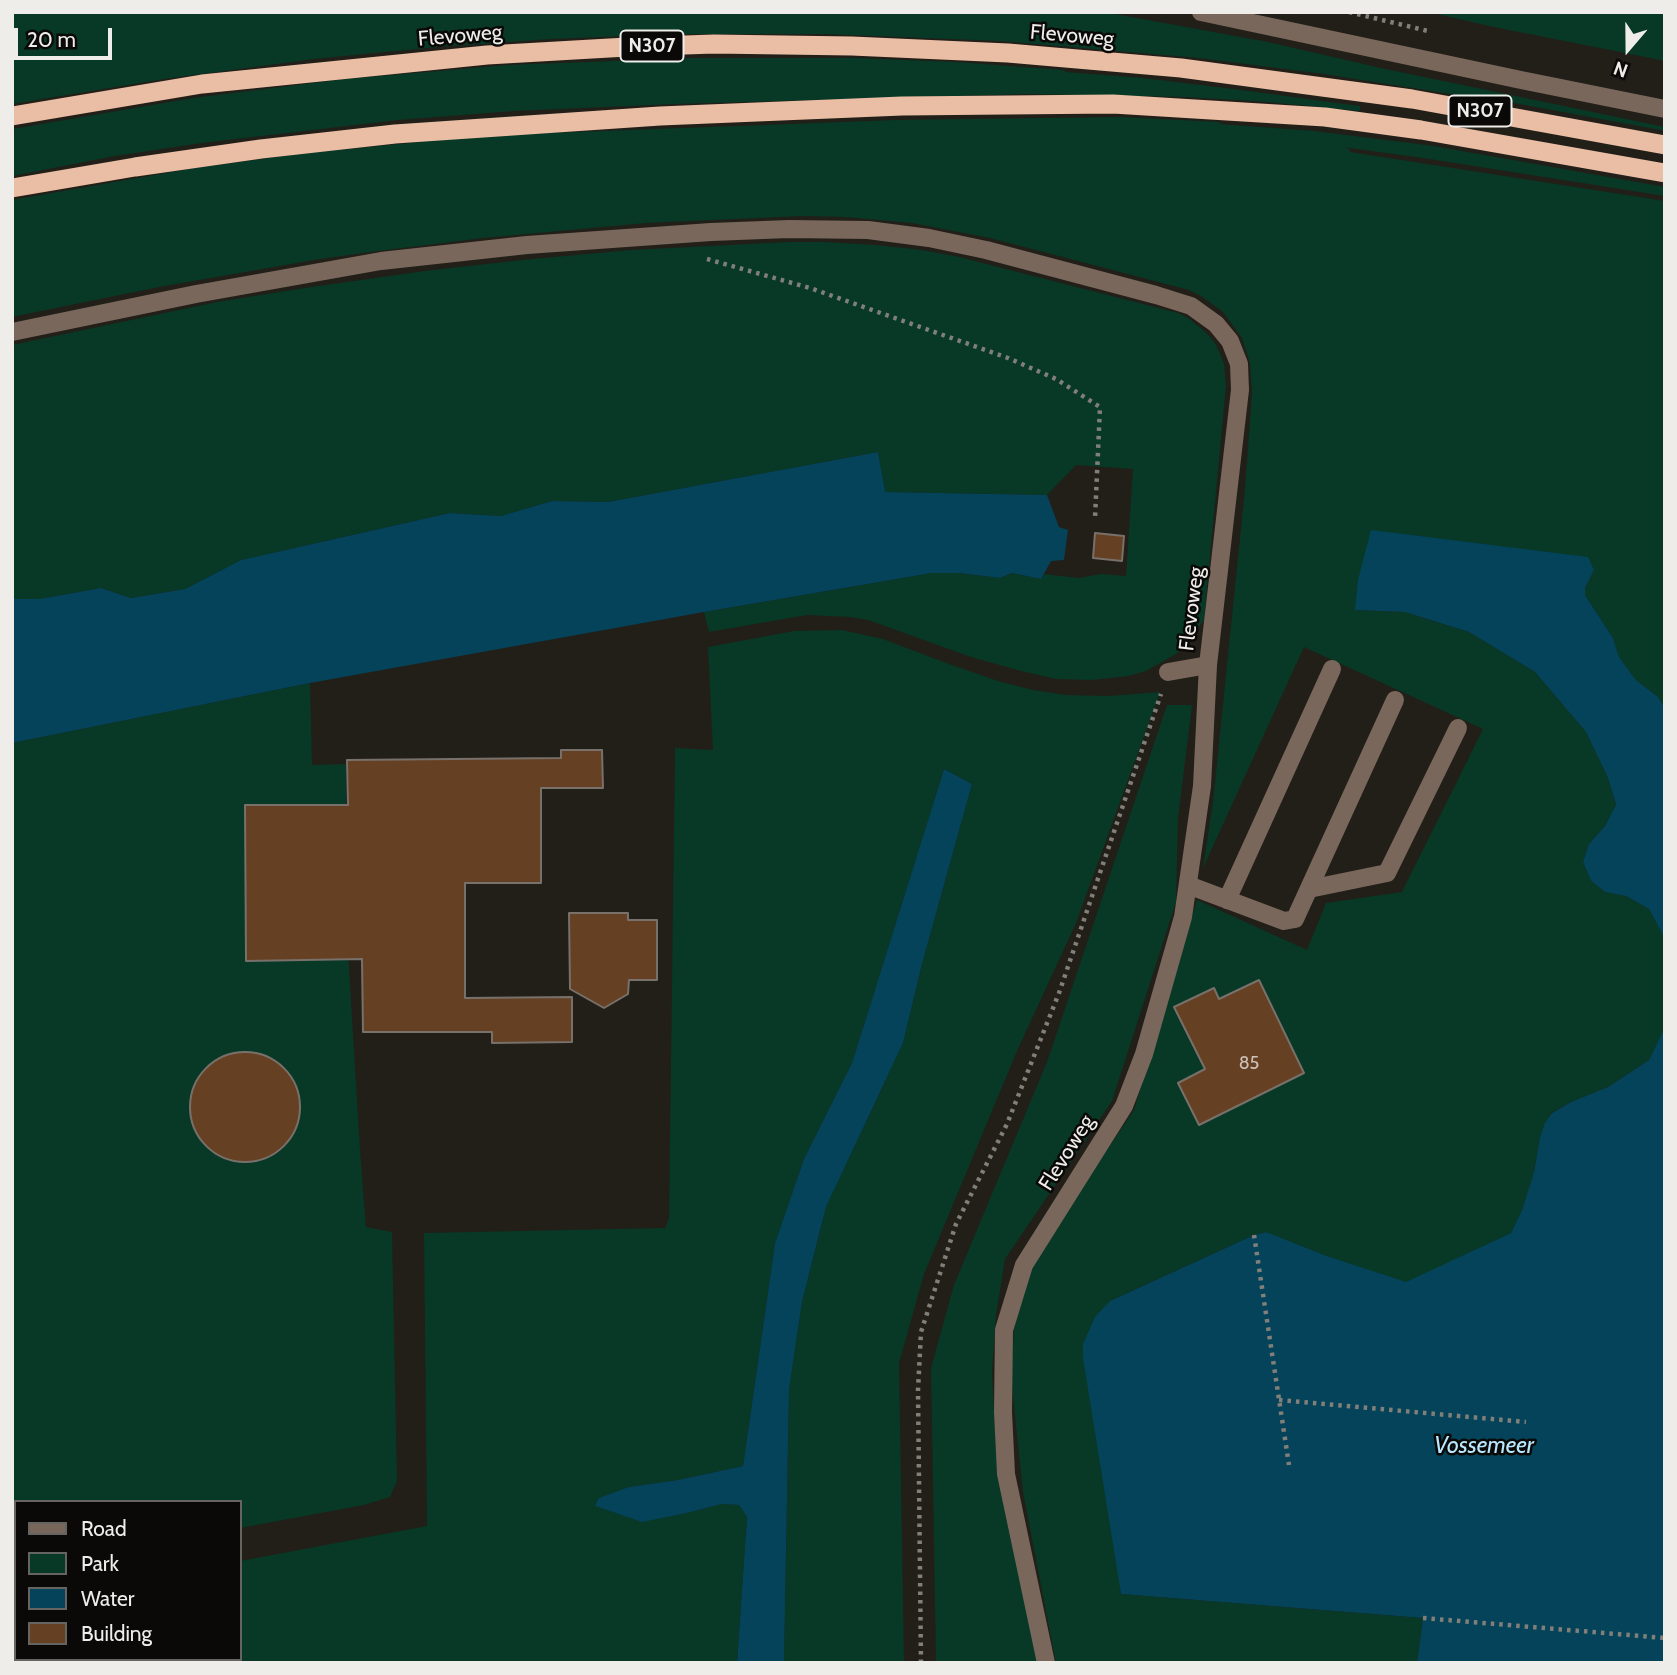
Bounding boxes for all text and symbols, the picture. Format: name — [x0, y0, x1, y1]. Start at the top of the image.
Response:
scale bar — [18, 14, 116, 58]
north arrow — [1593, 14, 1663, 84]
street label: Flevoweg — [417, 20, 503, 52]
street label: Flevoweg — [1029, 20, 1115, 52]
text: 20 m — [27, 27, 76, 52]
road number: N307 — [620, 30, 684, 61]
text: N — [1610, 56, 1631, 82]
road number: N307 — [1448, 96, 1512, 127]
street label: Flevoweg — [1174, 566, 1210, 652]
house number: 85 — [1239, 1053, 1259, 1075]
street label: Flevoweg — [1034, 1111, 1100, 1195]
water label: Vossemeer — [1434, 1432, 1534, 1460]
legend — [14, 1500, 242, 1661]
text: Road — [81, 1516, 127, 1541]
text: Park — [81, 1551, 119, 1576]
text: Water — [81, 1586, 134, 1611]
text: Building — [81, 1621, 152, 1646]

